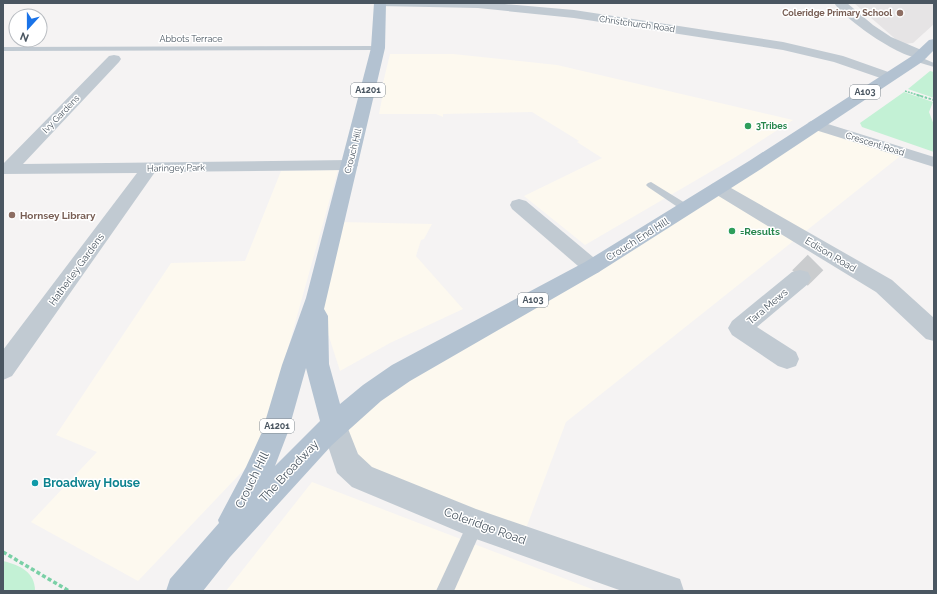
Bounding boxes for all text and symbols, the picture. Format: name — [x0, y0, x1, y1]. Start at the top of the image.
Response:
north arrow — [8, 8, 48, 48]
place label: Coleridge Primary School — [782, 8, 892, 18]
marker: Coleridge Primary School — [895, 8, 905, 18]
street label: Christchurch Road — [598, 14, 676, 34]
text: N — [18, 29, 31, 44]
street label: Abbots Terrace — [159, 34, 223, 44]
road number: A1201 — [351, 83, 385, 97]
road number: A103 — [850, 85, 880, 99]
street label: Ivy Gardens — [40, 93, 82, 135]
marker: 3Tribes — [743, 121, 753, 131]
place label: 3Tribes — [756, 121, 788, 131]
street label: Crouch Hill — [343, 127, 364, 174]
street label: Crescent Road — [844, 130, 906, 158]
street label: Haringey Park — [147, 162, 205, 174]
marker: Hornsey Library — [7, 210, 17, 220]
place label: Hornsey Library — [20, 210, 96, 221]
street label: Crouch End Hill — [604, 216, 671, 263]
marker: =Results — [727, 226, 737, 236]
place label: =Results — [740, 226, 780, 237]
street label: Hatherley Gardens — [47, 231, 106, 307]
street label: Edison Road — [803, 235, 858, 274]
street label: Tara Mews — [745, 286, 790, 326]
road number: A103 — [518, 293, 548, 307]
road number: A1201 — [260, 419, 294, 433]
street label: The Broadway — [257, 437, 322, 505]
street label: Crouch Hill — [232, 449, 272, 511]
place label: Broadway House — [43, 476, 140, 490]
marker: Broadway House — [30, 478, 40, 488]
street label: Coleridge Road — [442, 505, 528, 547]

